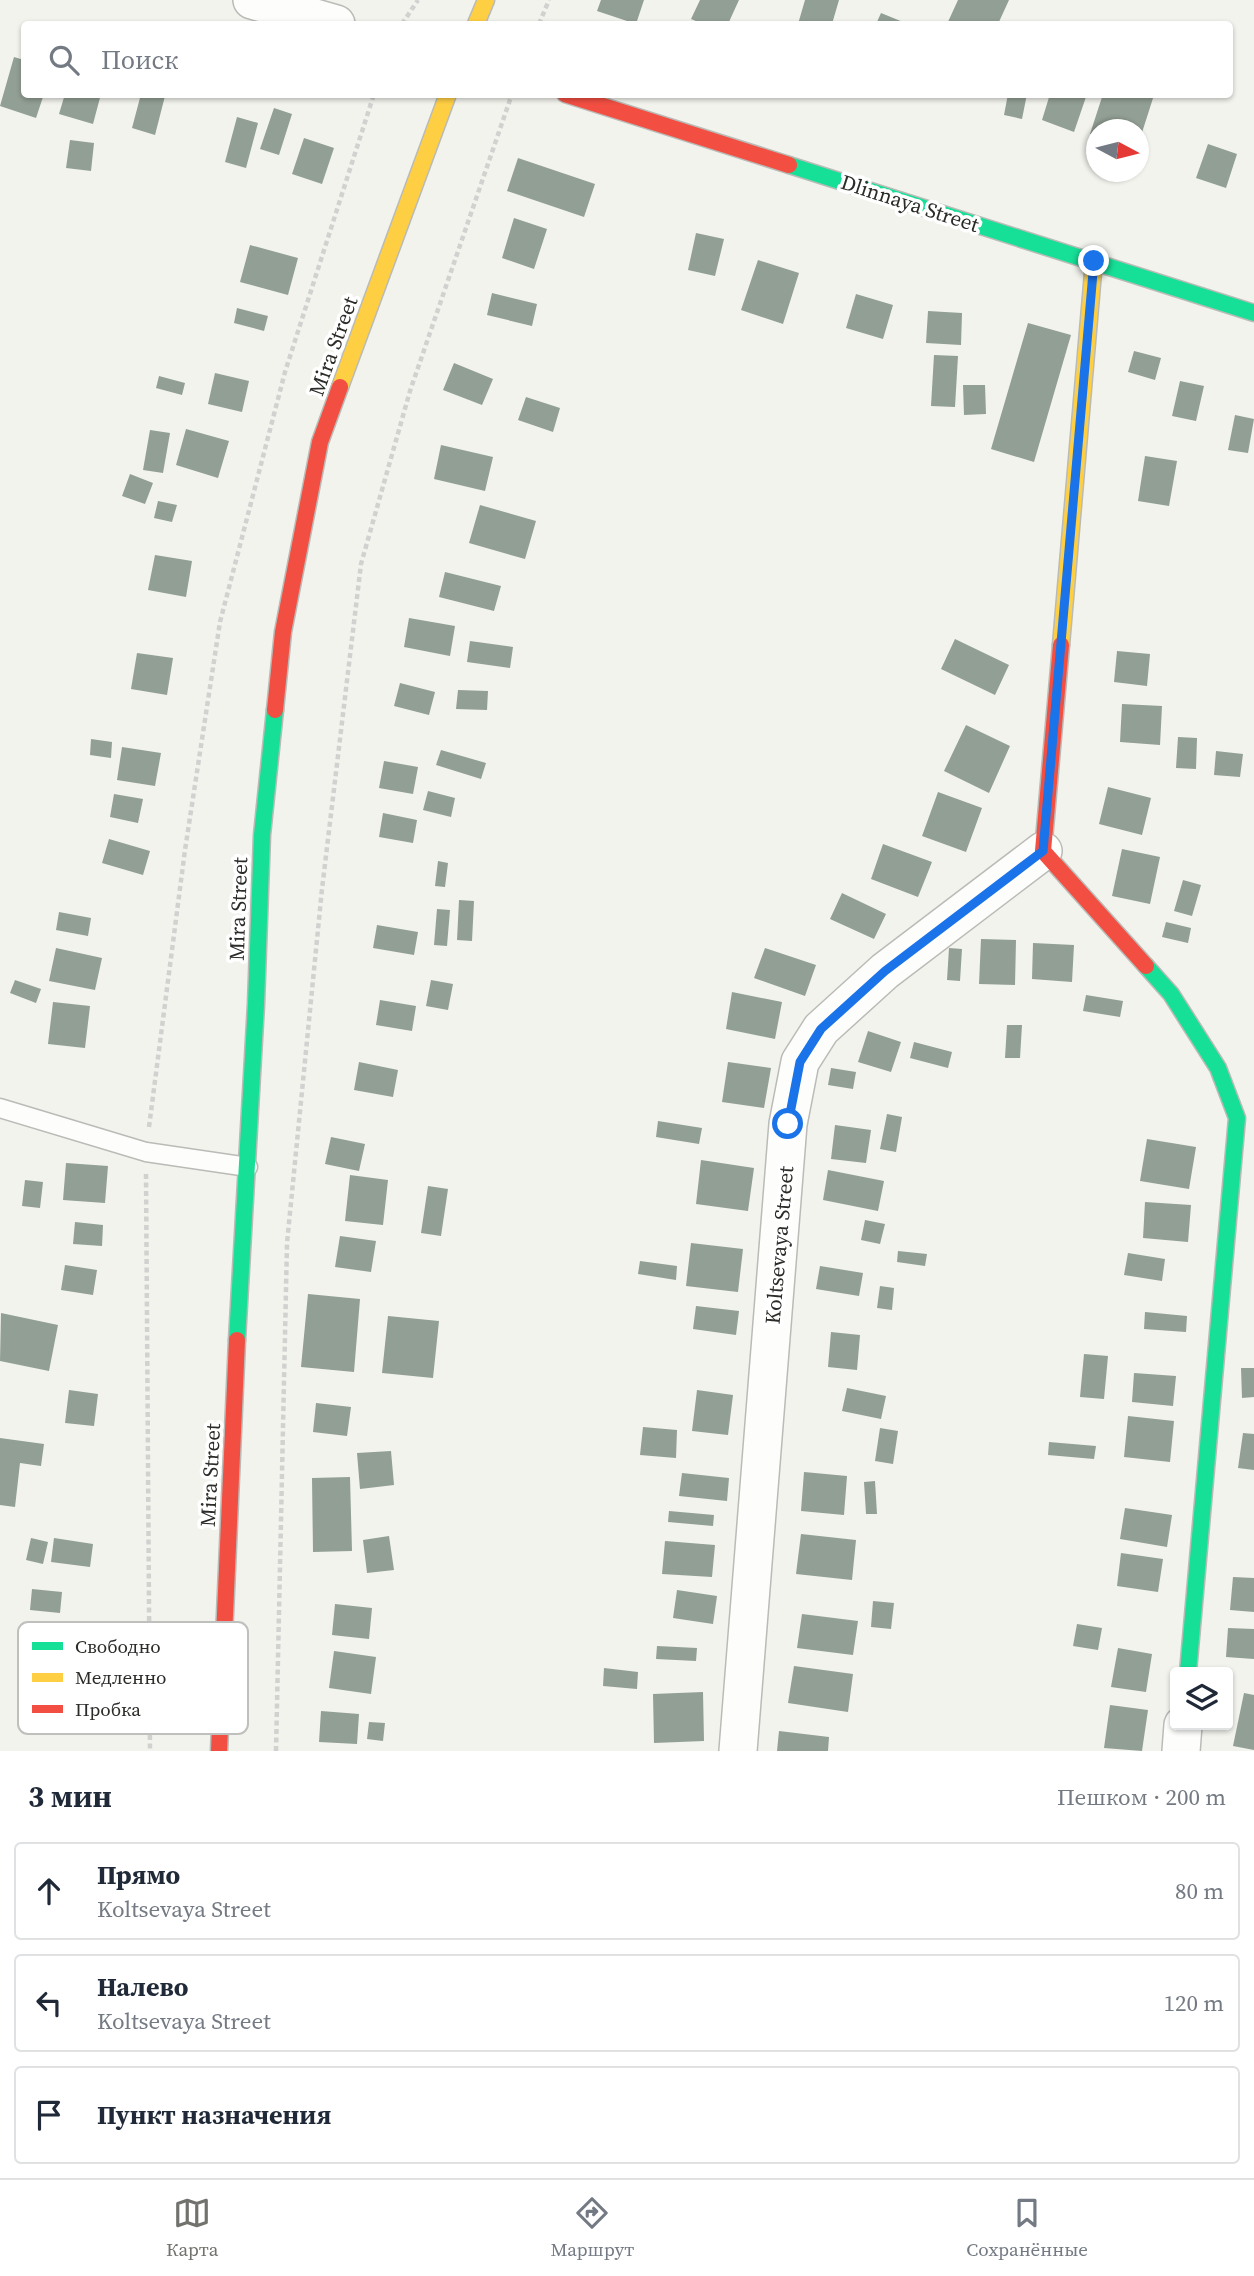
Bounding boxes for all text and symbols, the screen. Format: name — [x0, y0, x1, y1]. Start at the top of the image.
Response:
search box — [21, 21, 1233, 98]
icon: search — [45, 41, 83, 79]
text: Поиск — [101, 42, 178, 78]
north arrow — [1086, 119, 1149, 182]
street label: Dlinnaya Street — [837, 167, 983, 239]
route end — [1078, 245, 1109, 276]
street label: Mira Street — [302, 292, 364, 400]
street label: Mira Street — [222, 856, 254, 961]
route start — [772, 1108, 803, 1139]
street label: Koltsevaya Street — [758, 1165, 800, 1325]
street label: Mira Street — [193, 1422, 227, 1528]
legend — [18, 1622, 248, 1734]
text: Свободно — [75, 1633, 161, 1659]
text: Медленно — [75, 1664, 166, 1690]
map controls — [1170, 1667, 1233, 1730]
button: layers — [1170, 1667, 1233, 1730]
text: Пробка — [75, 1696, 141, 1722]
text: 3 мин — [28, 1776, 112, 1817]
text: Пешком · 200 m — [1057, 1781, 1226, 1813]
text: Прямо — [97, 1857, 180, 1893]
icon: ahead — [30, 1872, 68, 1910]
text: 80 m — [1175, 1875, 1224, 1907]
text: Koltsevaya Street — [97, 1893, 271, 1925]
text: Налево — [97, 1969, 188, 2005]
icon: left — [30, 1984, 68, 2022]
text: 120 m — [1163, 1987, 1224, 2019]
text: Koltsevaya Street — [97, 2005, 271, 2037]
icon: arrive — [30, 2096, 68, 2134]
text: Пункт назначения — [97, 2097, 331, 2133]
tab: Карта — [166, 2194, 218, 2262]
tab: Маршрут — [550, 2194, 634, 2262]
tab: Сохранённые — [966, 2194, 1088, 2262]

